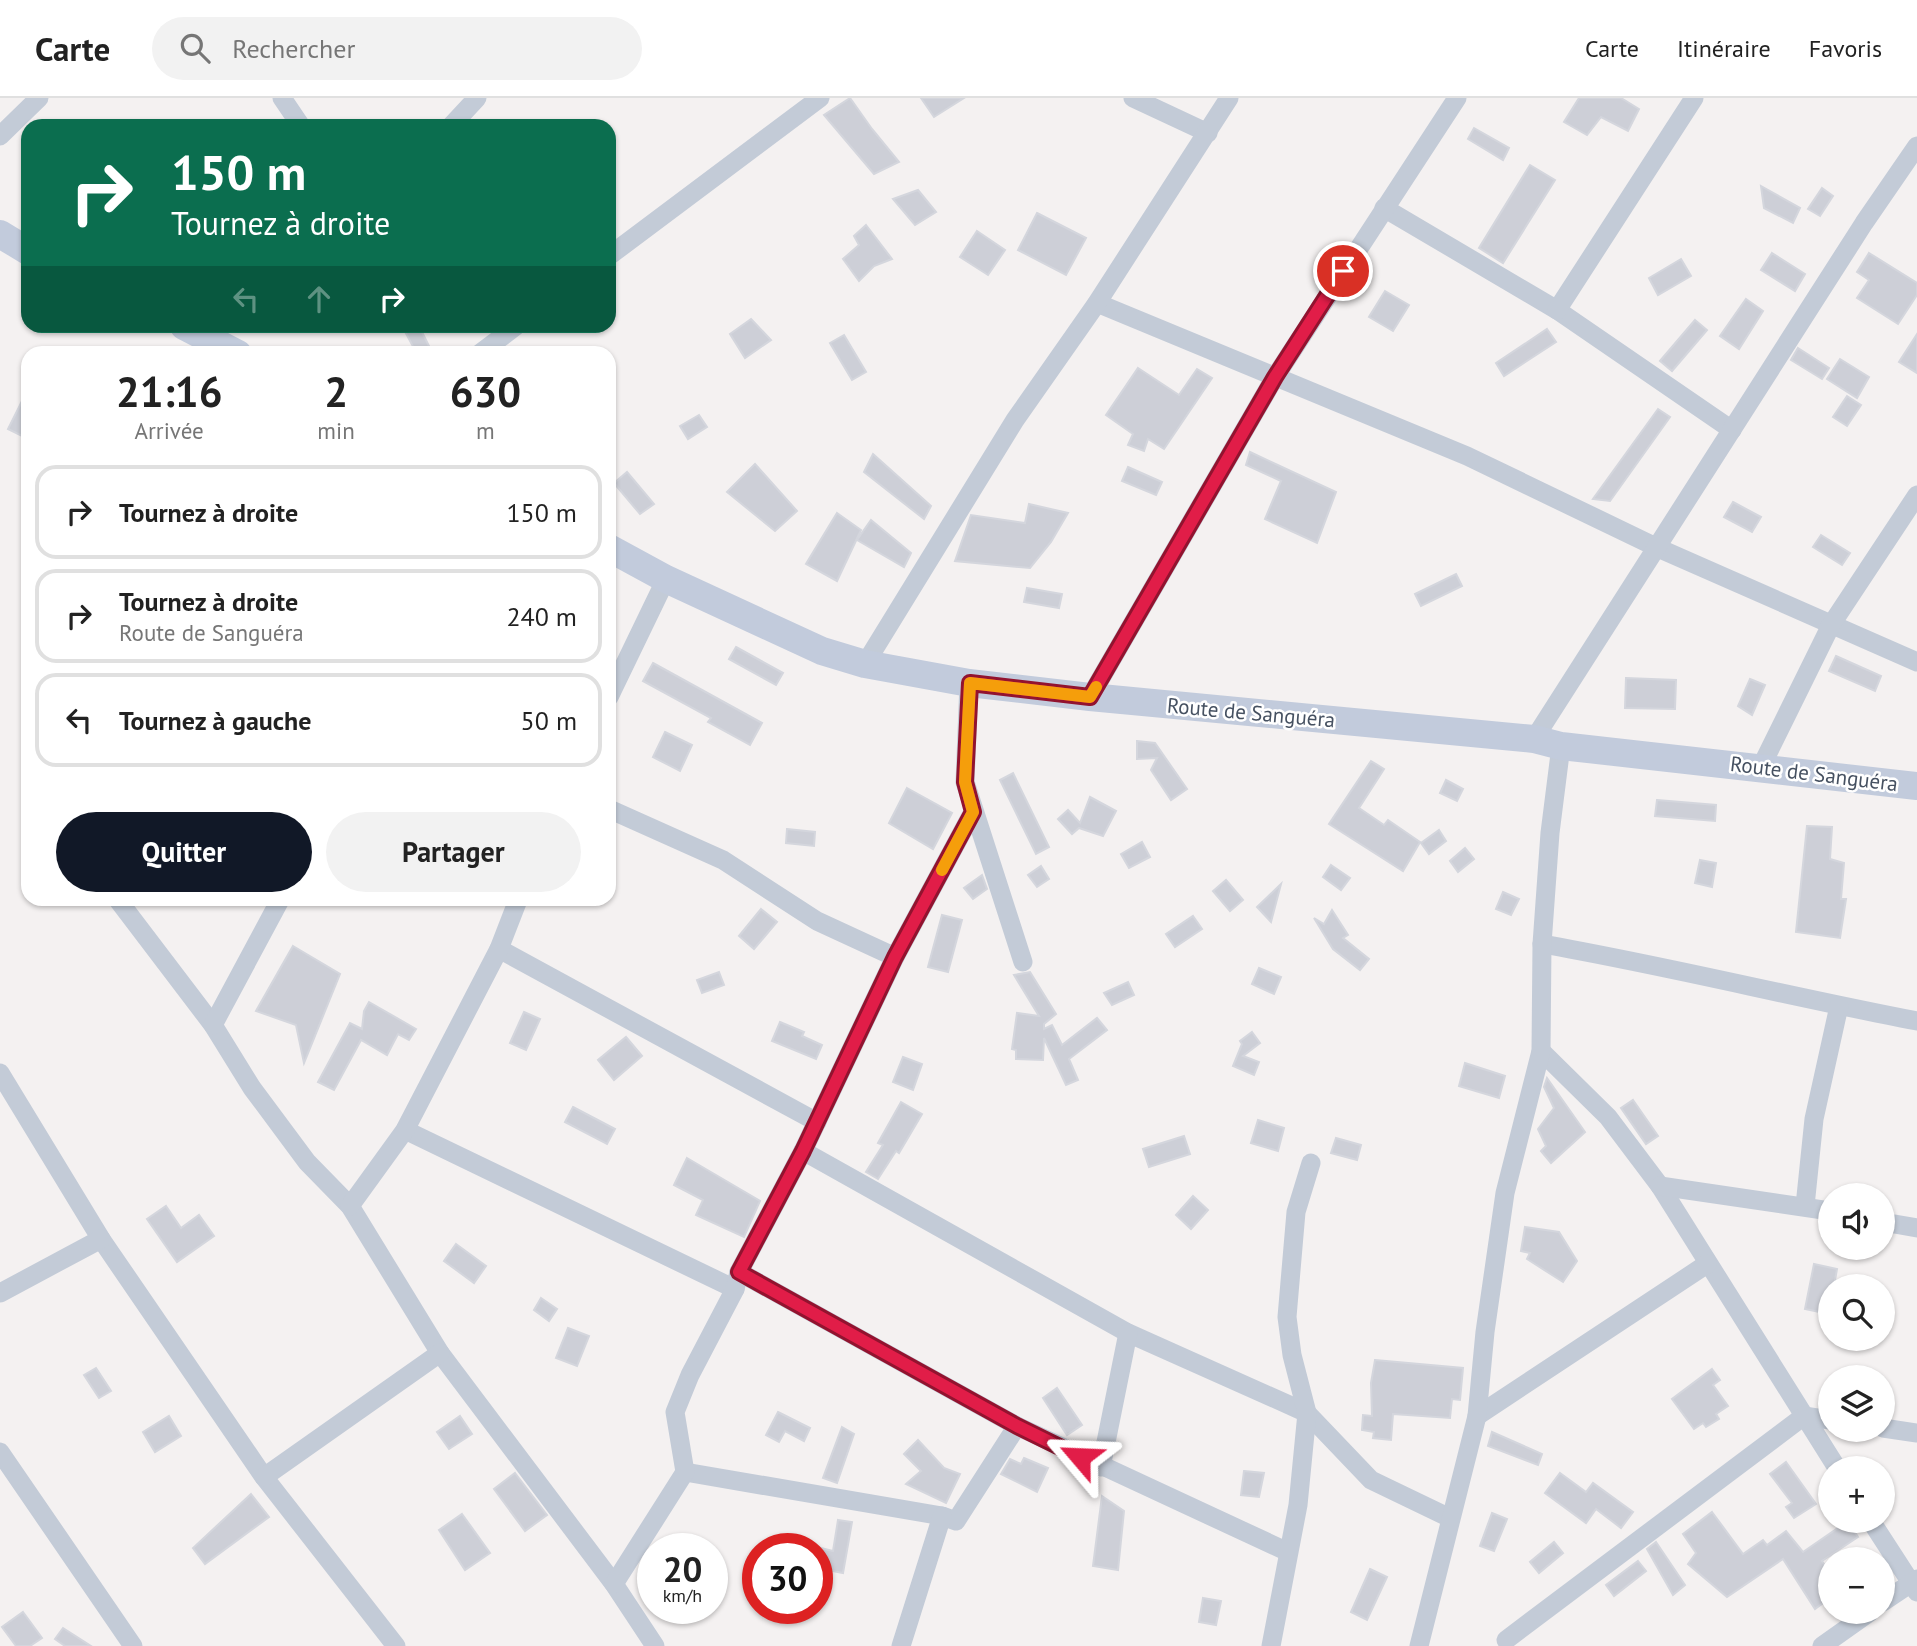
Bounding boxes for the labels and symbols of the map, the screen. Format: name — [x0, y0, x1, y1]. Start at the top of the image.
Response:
pin — [1313, 241, 1373, 301]
street label: Route de Sanguéra — [1166, 692, 1336, 733]
street label: Route de Sanguéra — [1729, 750, 1899, 797]
position arrow — [1043, 1420, 1117, 1494]
speed limit sign: 30 — [742, 1533, 833, 1624]

